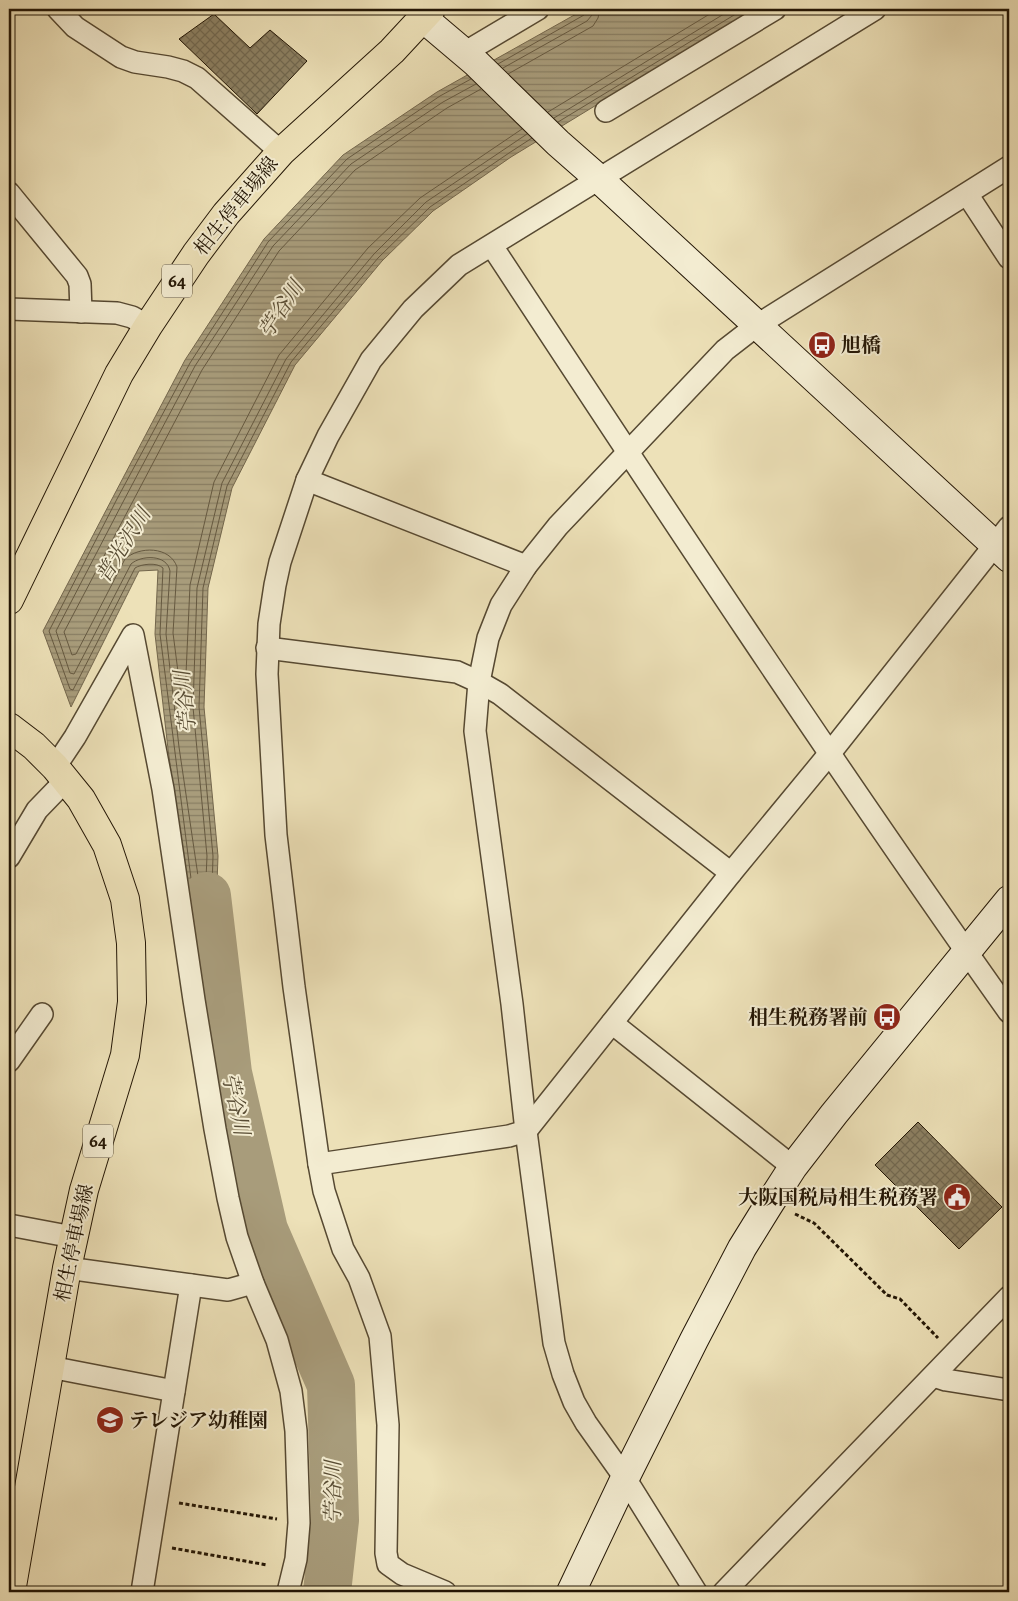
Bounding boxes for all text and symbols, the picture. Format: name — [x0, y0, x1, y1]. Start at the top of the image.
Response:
street label: 相生停車場線 — [188, 151, 284, 261]
road number: 64 — [162, 264, 192, 298]
water label: 苧谷川 — [252, 273, 311, 343]
bus stop icon: 旭橋 — [807, 330, 837, 360]
place label: 旭橋 — [841, 332, 881, 359]
water label: 普光沢川 — [89, 500, 158, 588]
water label: 苧谷川 — [168, 667, 202, 735]
bus stop icon: 相生税務署前 — [872, 1002, 902, 1032]
place label: 相生税務署前 — [748, 1004, 868, 1031]
water label: 苧谷川 — [216, 1070, 257, 1140]
road number: 64 — [83, 1124, 113, 1158]
street label: 相生停車場線 — [48, 1182, 100, 1304]
public building icon: 大阪国税局相生税務署 — [942, 1182, 972, 1212]
place label: 大阪国税局相生税務署 — [738, 1184, 938, 1211]
school or university icon: テレジア幼稚園 — [95, 1405, 125, 1435]
place label: テレジア幼稚園 — [129, 1407, 268, 1434]
water label: 苧谷川 — [319, 1459, 347, 1524]

